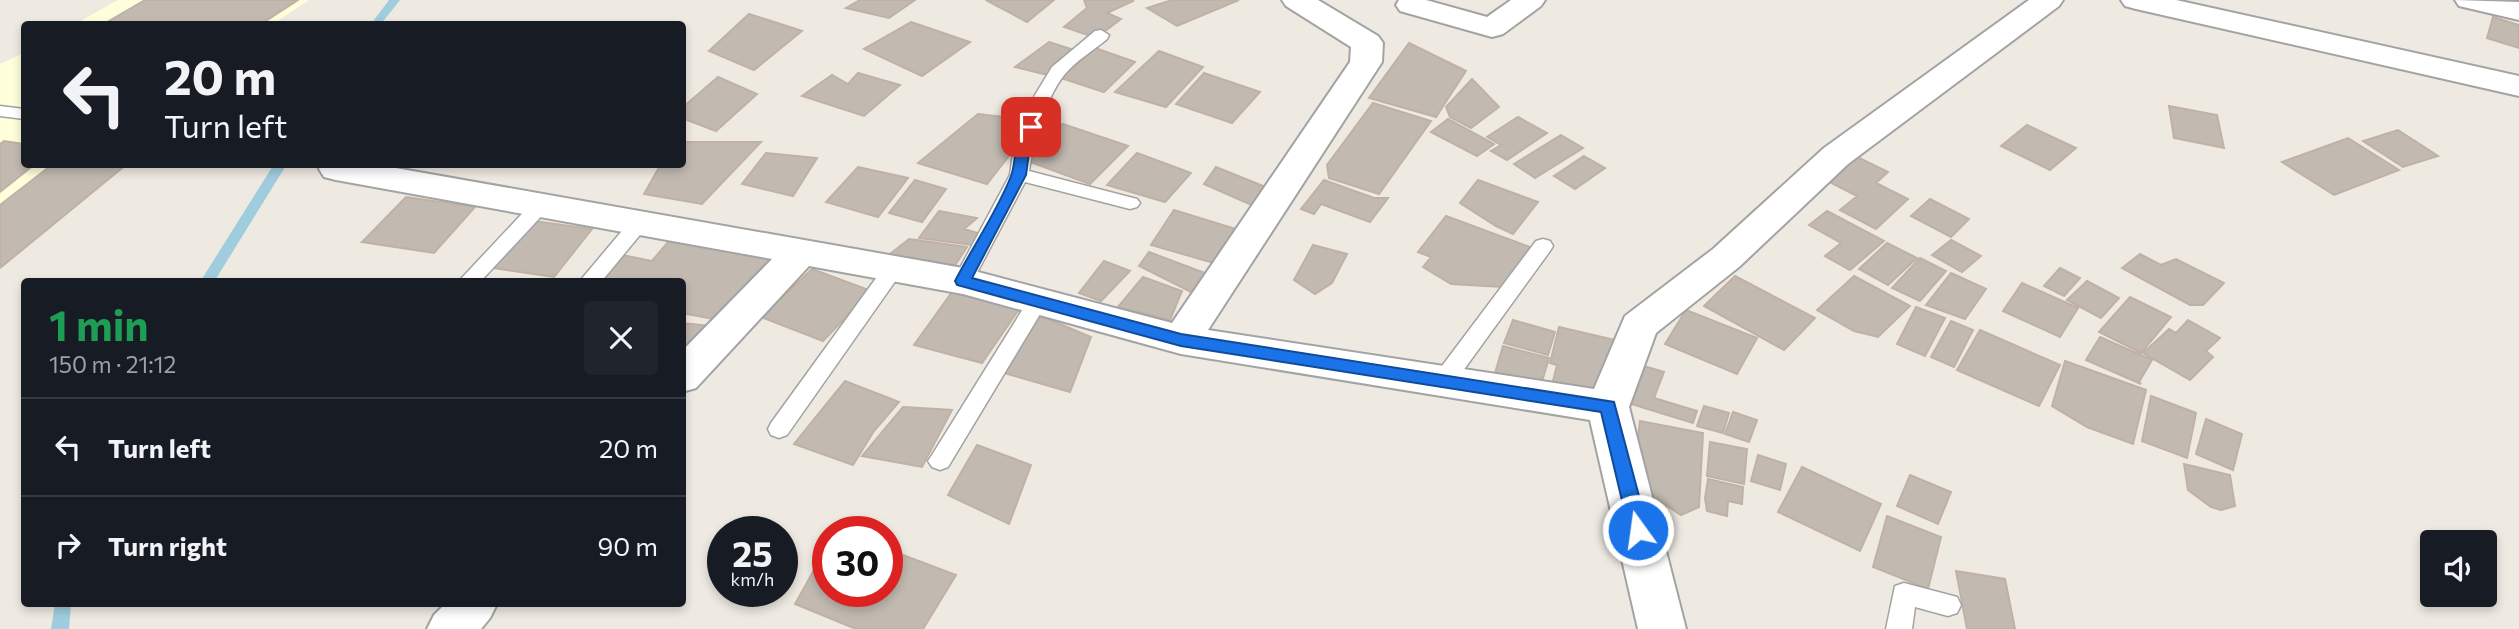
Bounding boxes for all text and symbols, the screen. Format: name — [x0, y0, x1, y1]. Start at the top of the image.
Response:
text: 20 m — [164, 45, 276, 105]
icon: left — [49, 49, 140, 140]
pin — [1001, 97, 1061, 157]
text: Turn left — [164, 105, 288, 145]
icon: arrive — [1012, 108, 1050, 146]
text: 1 min — [49, 298, 149, 350]
button: close — [584, 301, 658, 375]
text: 150 m · 21:12 — [49, 350, 176, 378]
icon: left — [49, 428, 87, 466]
text: Turn left — [108, 432, 211, 463]
text: 20 m — [599, 432, 658, 463]
position arrow — [1601, 493, 1675, 567]
speed limit sign: 30 — [812, 516, 903, 607]
icon: right — [49, 526, 87, 564]
text: Turn right — [108, 530, 227, 561]
text: 90 m — [598, 530, 658, 561]
map controls — [2420, 530, 2497, 607]
button: sound — [2420, 530, 2497, 607]
text: 25 — [732, 531, 773, 574]
text: km/h — [731, 568, 774, 590]

